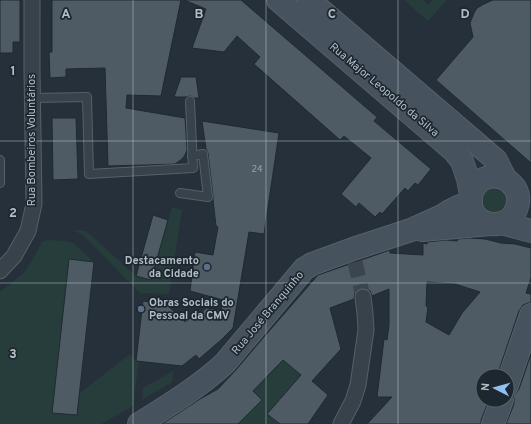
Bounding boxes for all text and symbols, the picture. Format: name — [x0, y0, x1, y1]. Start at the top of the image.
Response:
text: A — [61, 7, 71, 23]
text: B — [195, 7, 204, 23]
text: C — [328, 7, 336, 23]
text: D — [460, 7, 470, 23]
street label: Rua Major Leopoldo da Silva — [326, 40, 442, 140]
text: 1 — [10, 64, 16, 80]
street label: Rua Bombeiros Voluntários — [25, 74, 39, 206]
house number: 24 — [251, 164, 263, 175]
text: 2 — [9, 206, 17, 222]
place label: Destacamento da Cidade — [125, 254, 199, 281]
marker: Destacamento da Cidade — [202, 262, 212, 272]
street label: Rua José Branquinho — [229, 268, 307, 358]
place label: Obras Sociais do Pessoal da CMV — [149, 296, 234, 323]
marker: Obras Sociais do Pessoal da CMV — [136, 304, 146, 314]
text: 3 — [9, 347, 17, 363]
north arrow — [475, 368, 515, 408]
text: N — [479, 382, 493, 392]

